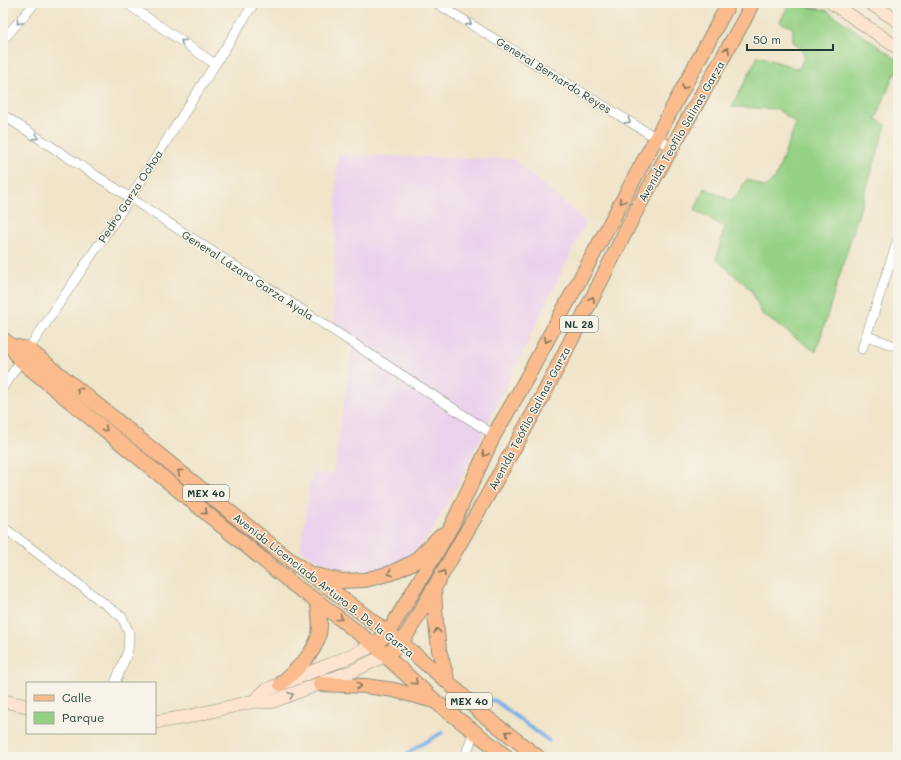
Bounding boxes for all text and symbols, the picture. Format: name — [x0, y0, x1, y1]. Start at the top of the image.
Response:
one-way arrow — [17, 17, 24, 24]
one-way arrow — [465, 19, 472, 26]
scale bar — [747, 26, 833, 52]
text: 50 m — [753, 31, 781, 47]
street label: General Bernardo Reyes — [494, 33, 614, 117]
one-way arrow — [180, 39, 187, 47]
one-way arrow — [723, 46, 730, 54]
street label: Avenida Teófilo Salinas Garza — [634, 58, 728, 204]
one-way arrow — [681, 83, 689, 90]
one-way arrow — [624, 116, 631, 124]
one-way arrow — [32, 132, 39, 139]
street label: Pedro Garza Ochoa — [94, 147, 166, 245]
one-way arrow — [619, 197, 627, 204]
street label: General Lázaro Garza Ayala — [179, 227, 317, 323]
one-way arrow — [587, 296, 595, 303]
road number: NL 28 — [560, 316, 598, 332]
one-way arrow — [544, 336, 552, 343]
street label: Avenida Teófilo Salinas Garza — [485, 344, 573, 492]
one-way arrow — [76, 388, 83, 395]
one-way arrow — [100, 425, 107, 432]
one-way arrow — [482, 450, 490, 458]
one-way arrow — [177, 469, 185, 476]
road number: MEX 40 — [183, 485, 229, 501]
one-way arrow — [200, 507, 208, 514]
street label: Avenida Licenciado Arturo B. De la Garza — [230, 510, 418, 661]
one-way arrow — [386, 568, 393, 576]
one-way arrow — [438, 570, 445, 577]
one-way arrow — [335, 614, 342, 621]
one-way arrow — [433, 627, 442, 634]
one-way arrow — [410, 677, 417, 684]
one-way arrow — [356, 681, 362, 690]
legend — [26, 682, 156, 734]
text: Calle — [62, 689, 92, 705]
one-way arrow — [288, 691, 295, 699]
road number: MEX 40 — [446, 693, 492, 709]
text: Parque — [62, 709, 105, 725]
one-way arrow — [505, 731, 512, 738]

